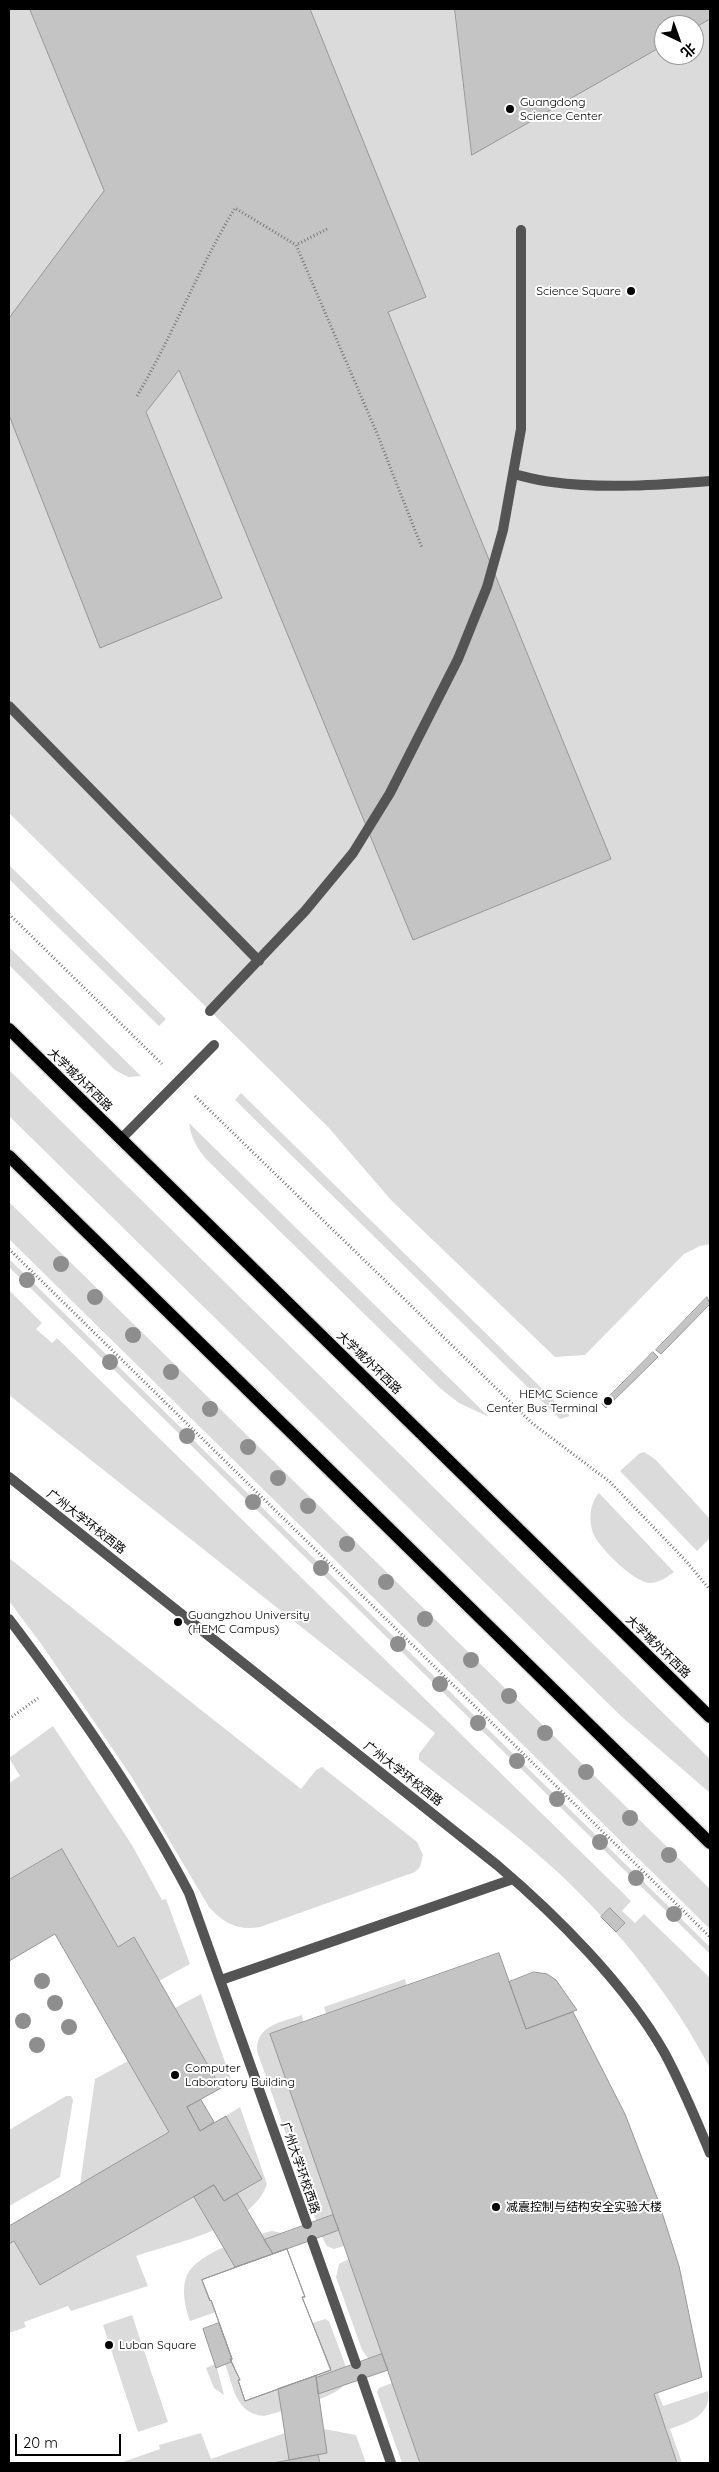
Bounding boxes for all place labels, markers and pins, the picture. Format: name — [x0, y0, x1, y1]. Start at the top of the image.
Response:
place label: Guangdong Science Center — [520, 95, 602, 123]
marker: Guangdong Science Center — [504, 103, 516, 115]
place label: Science Square — [536, 284, 621, 298]
marker: Science Square — [625, 285, 637, 297]
place label: HEMC Science Center Bus Terminal — [487, 1387, 598, 1415]
marker: HEMC Science Center Bus Terminal — [602, 1395, 614, 1407]
place label: Guangzhou University (HEMC Campus) — [188, 1608, 310, 1636]
marker: Guangzhou University (HEMC Campus) — [172, 1616, 184, 1628]
place label: Computer Laboratory Building — [185, 2061, 295, 2089]
marker: Computer Laboratory Building — [169, 2069, 181, 2081]
place label: 减震控制与结构安全实验大楼 — [506, 2200, 662, 2214]
marker: 减震控制与结构安全实验大楼 — [490, 2201, 502, 2213]
place label: Luban Square — [119, 2338, 196, 2352]
marker: Luban Square — [103, 2339, 115, 2351]

